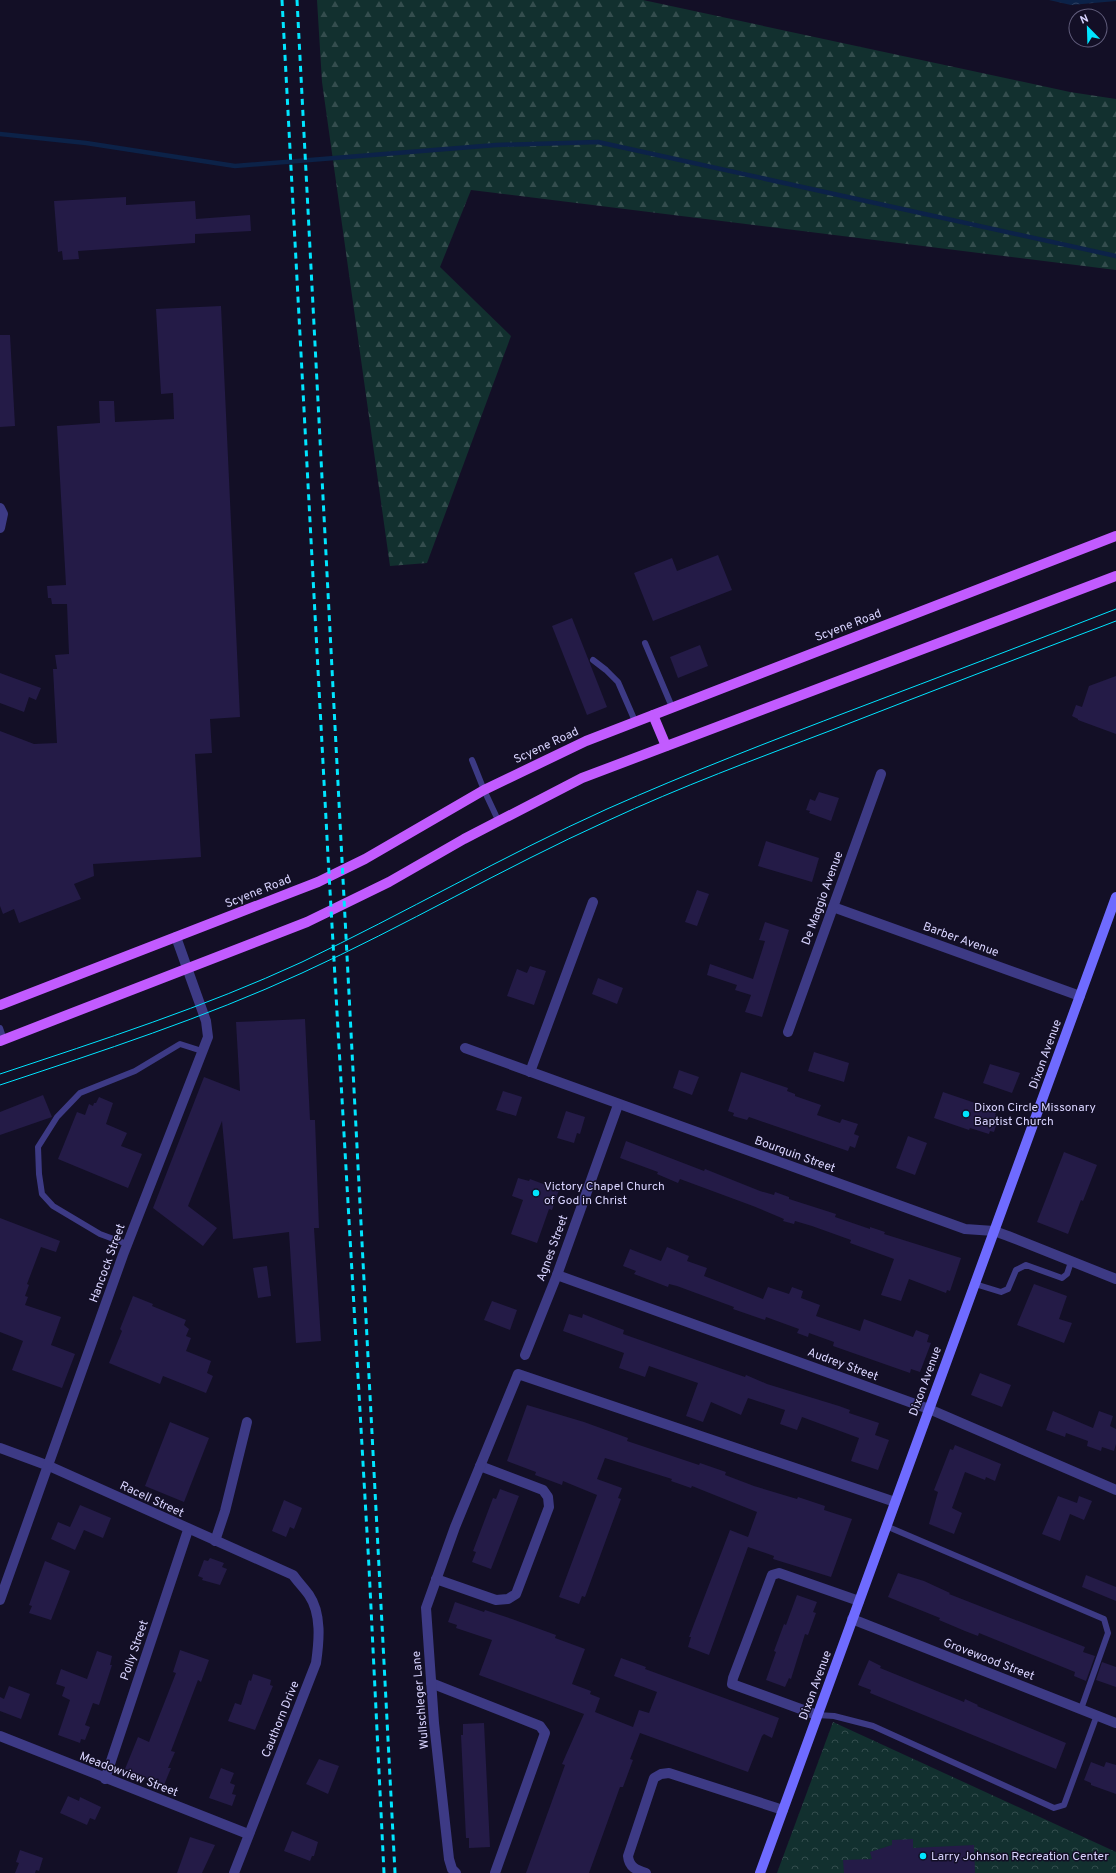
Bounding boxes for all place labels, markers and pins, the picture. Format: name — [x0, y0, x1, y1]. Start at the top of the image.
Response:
place label: Dixon Circle Missonary Baptist Church — [974, 1100, 1096, 1130]
marker: Dixon Circle Missonary Baptist Church — [961, 1109, 971, 1119]
place label: Victory Chapel Church of God in Christ — [544, 1179, 665, 1209]
marker: Victory Chapel Church of God in Christ — [531, 1188, 541, 1198]
place label: Larry Johnson Recreation Center — [931, 1849, 1109, 1865]
marker: Larry Johnson Recreation Center — [918, 1851, 928, 1861]

